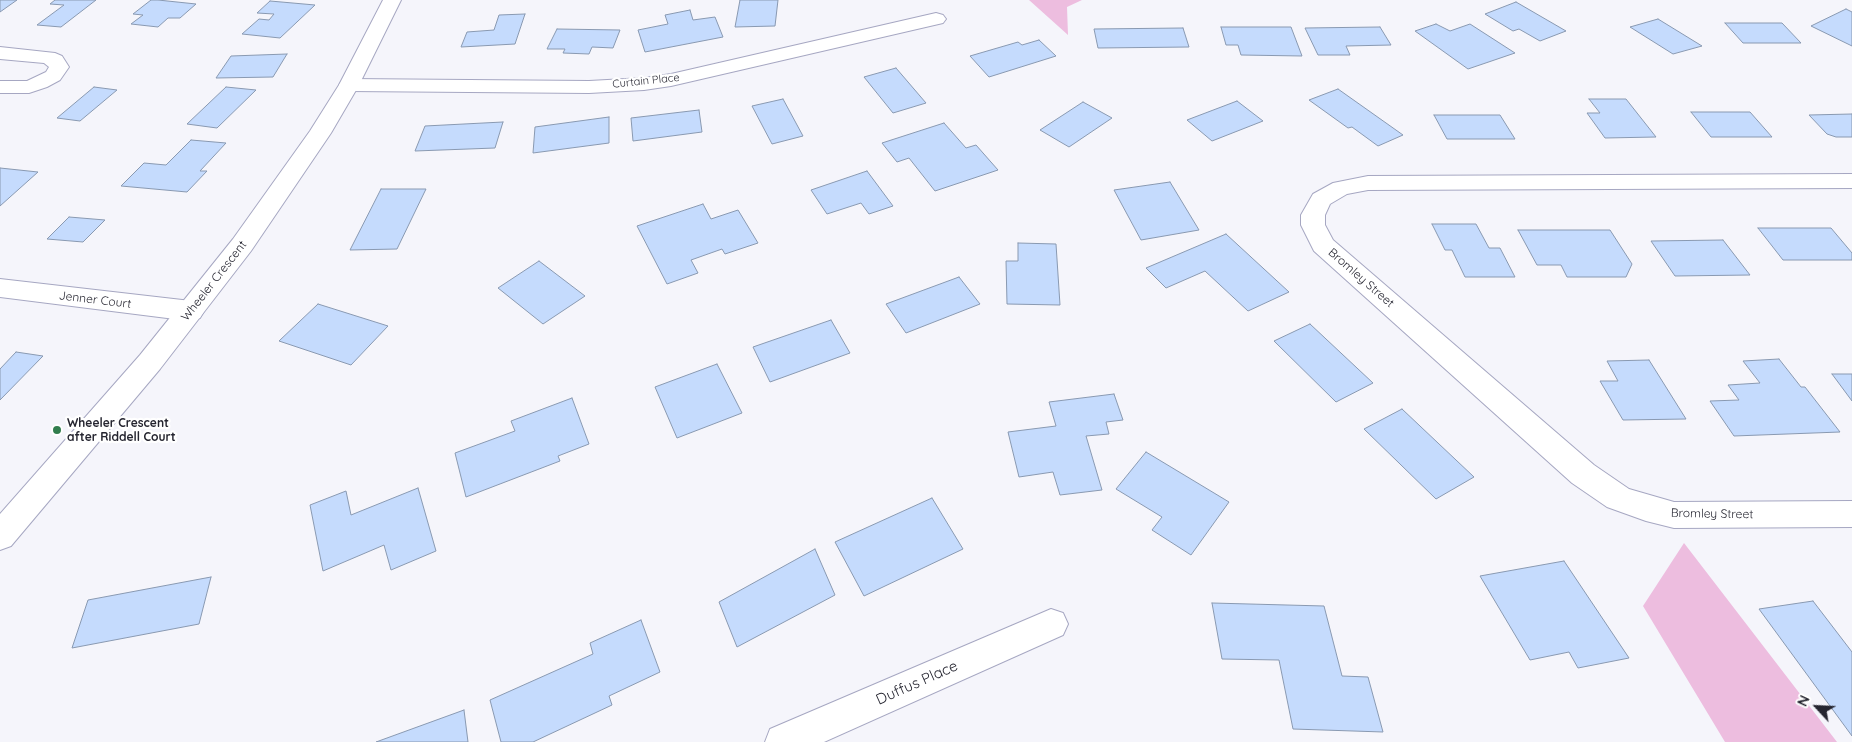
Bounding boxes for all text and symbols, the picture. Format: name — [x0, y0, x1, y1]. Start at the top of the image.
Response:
street label: Curtain Place — [612, 71, 680, 91]
street label: Wheeler Crescent — [178, 238, 250, 324]
street label: Bromley Street — [1325, 245, 1397, 311]
street label: Jenner Court — [58, 288, 132, 312]
place label: Wheeler Crescent after Riddell Court — [67, 416, 176, 444]
marker: Wheeler Crescent after Riddell Court — [51, 424, 63, 436]
street label: Bromley Street — [1671, 506, 1753, 522]
street label: Duffus Place — [873, 657, 961, 709]
north arrow — [1792, 682, 1842, 732]
text: N — [1793, 692, 1814, 709]

